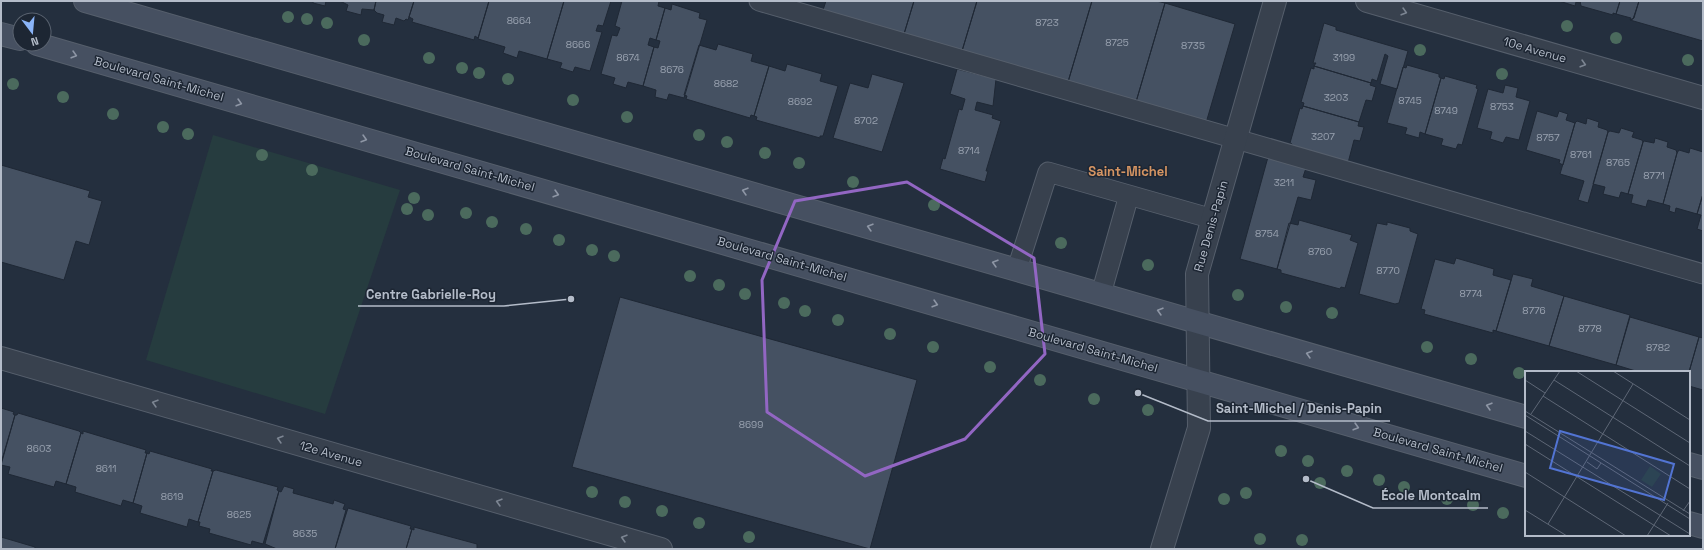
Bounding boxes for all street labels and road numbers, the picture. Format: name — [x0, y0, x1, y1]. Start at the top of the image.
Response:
street label: 10e Avenue — [1501, 33, 1569, 67]
street label: Boulevard Saint-Michel — [92, 53, 226, 105]
street label: Boulevard Saint-Michel — [403, 143, 537, 195]
street label: Rue Denis-Papin — [1190, 178, 1232, 274]
street label: Boulevard Saint-Michel — [715, 233, 849, 285]
street label: Boulevard Saint-Michel — [1026, 324, 1160, 376]
street label: Boulevard Saint-Michel — [1371, 424, 1505, 476]
street label: 12e Avenue — [298, 437, 364, 471]

